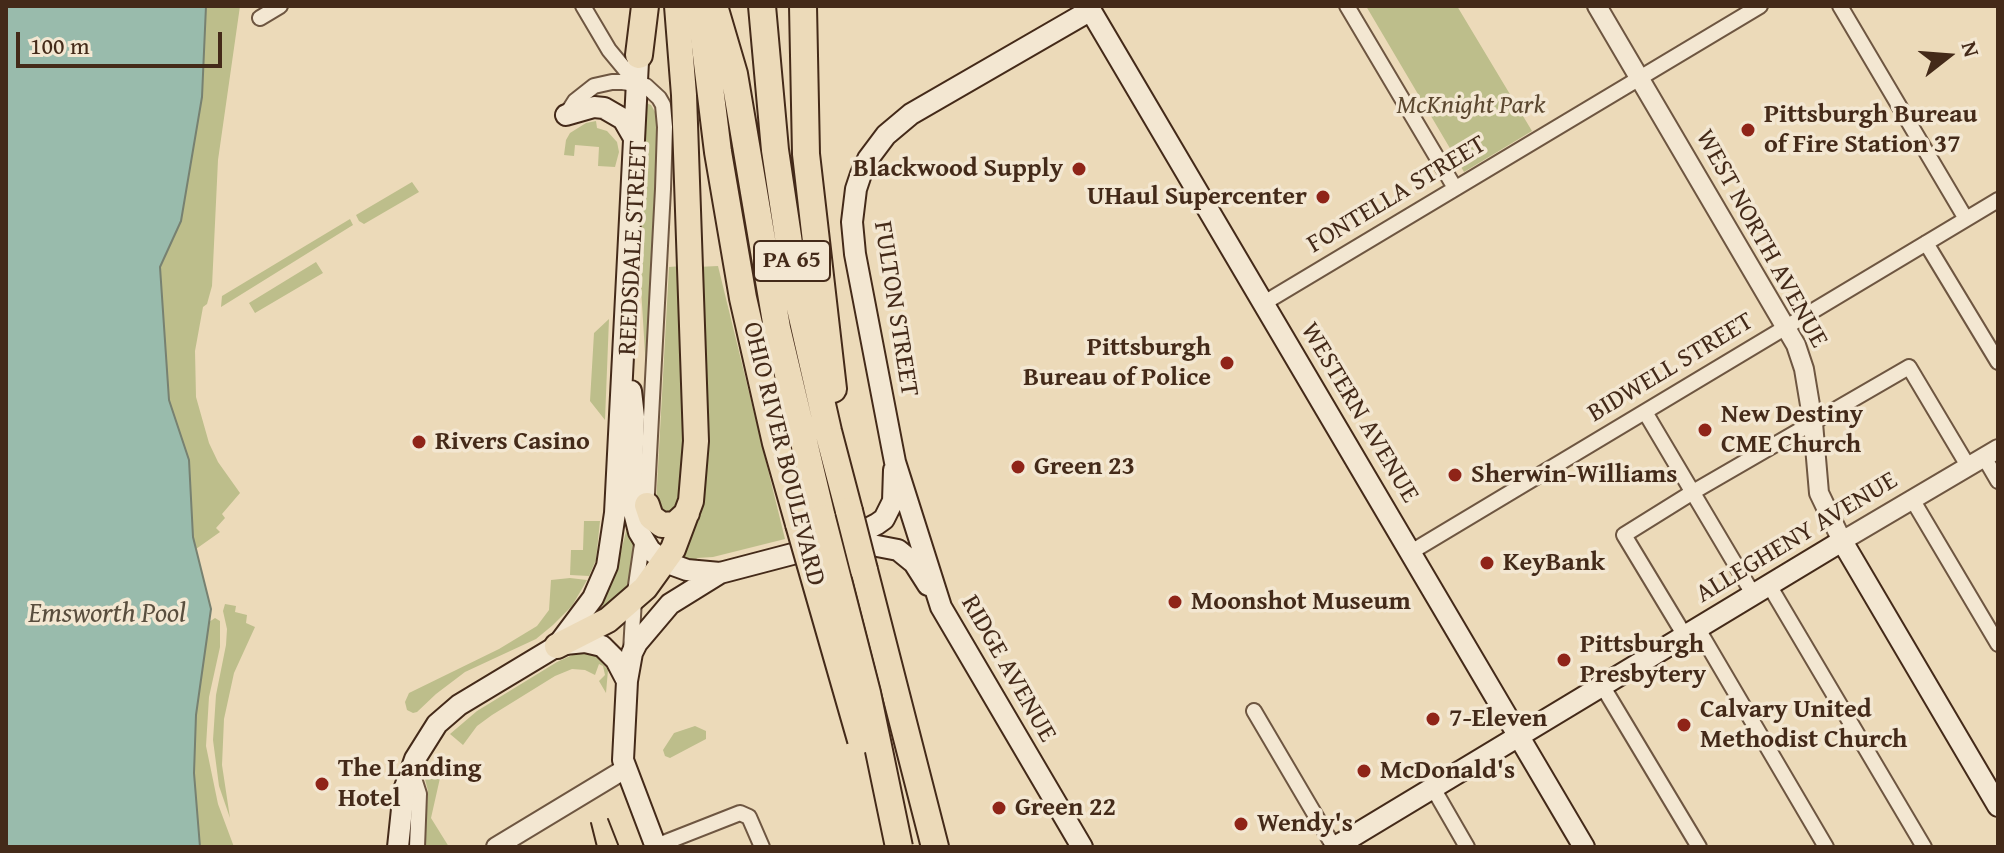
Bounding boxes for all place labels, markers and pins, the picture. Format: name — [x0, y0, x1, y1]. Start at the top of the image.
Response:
place label: Pittsburgh Bureau of Fire Station 37 — [1764, 99, 1977, 160]
marker: Pittsburgh Bureau of Fire Station 37 — [1739, 121, 1757, 139]
place label: Blackwood Supply — [853, 153, 1063, 185]
marker: Blackwood Supply — [1070, 160, 1088, 178]
place label: UHaul Supercenter — [1087, 181, 1307, 213]
marker: UHaul Supercenter — [1314, 188, 1332, 206]
place label: Pittsburgh Bureau of Police — [1023, 332, 1211, 394]
marker: Pittsburgh Bureau of Police — [1218, 354, 1236, 372]
place label: New Destiny CME Church — [1721, 399, 1863, 460]
marker: New Destiny CME Church — [1696, 421, 1714, 439]
place label: Rivers Casino — [435, 426, 590, 458]
marker: Rivers Casino — [410, 433, 428, 451]
place label: Green 23 — [1034, 451, 1135, 483]
marker: Green 23 — [1009, 458, 1027, 476]
place label: Sherwin-Williams — [1471, 459, 1677, 491]
marker: Sherwin-Williams — [1446, 466, 1464, 484]
place label: KeyBank — [1503, 547, 1605, 579]
marker: KeyBank — [1478, 554, 1496, 572]
place label: Moonshot Museum — [1191, 586, 1411, 618]
marker: Moonshot Museum — [1166, 593, 1184, 611]
place label: Pittsburgh Presbytery — [1580, 629, 1706, 690]
marker: Pittsburgh Presbytery — [1555, 651, 1573, 669]
place label: Calvary United Methodist Church — [1700, 694, 1907, 756]
place label: 7-Eleven — [1449, 703, 1547, 735]
marker: 7-Eleven — [1424, 710, 1442, 728]
marker: Calvary United Methodist Church — [1675, 716, 1693, 734]
place label: The Landing Hotel — [338, 753, 481, 814]
place label: McDonald's — [1380, 755, 1515, 787]
marker: McDonald's — [1355, 762, 1373, 780]
marker: The Landing Hotel — [313, 775, 331, 793]
place label: Green 22 — [1015, 792, 1116, 824]
marker: Green 22 — [990, 799, 1008, 817]
place label: Wendy's — [1257, 808, 1353, 840]
marker: Wendy's — [1232, 815, 1250, 833]

